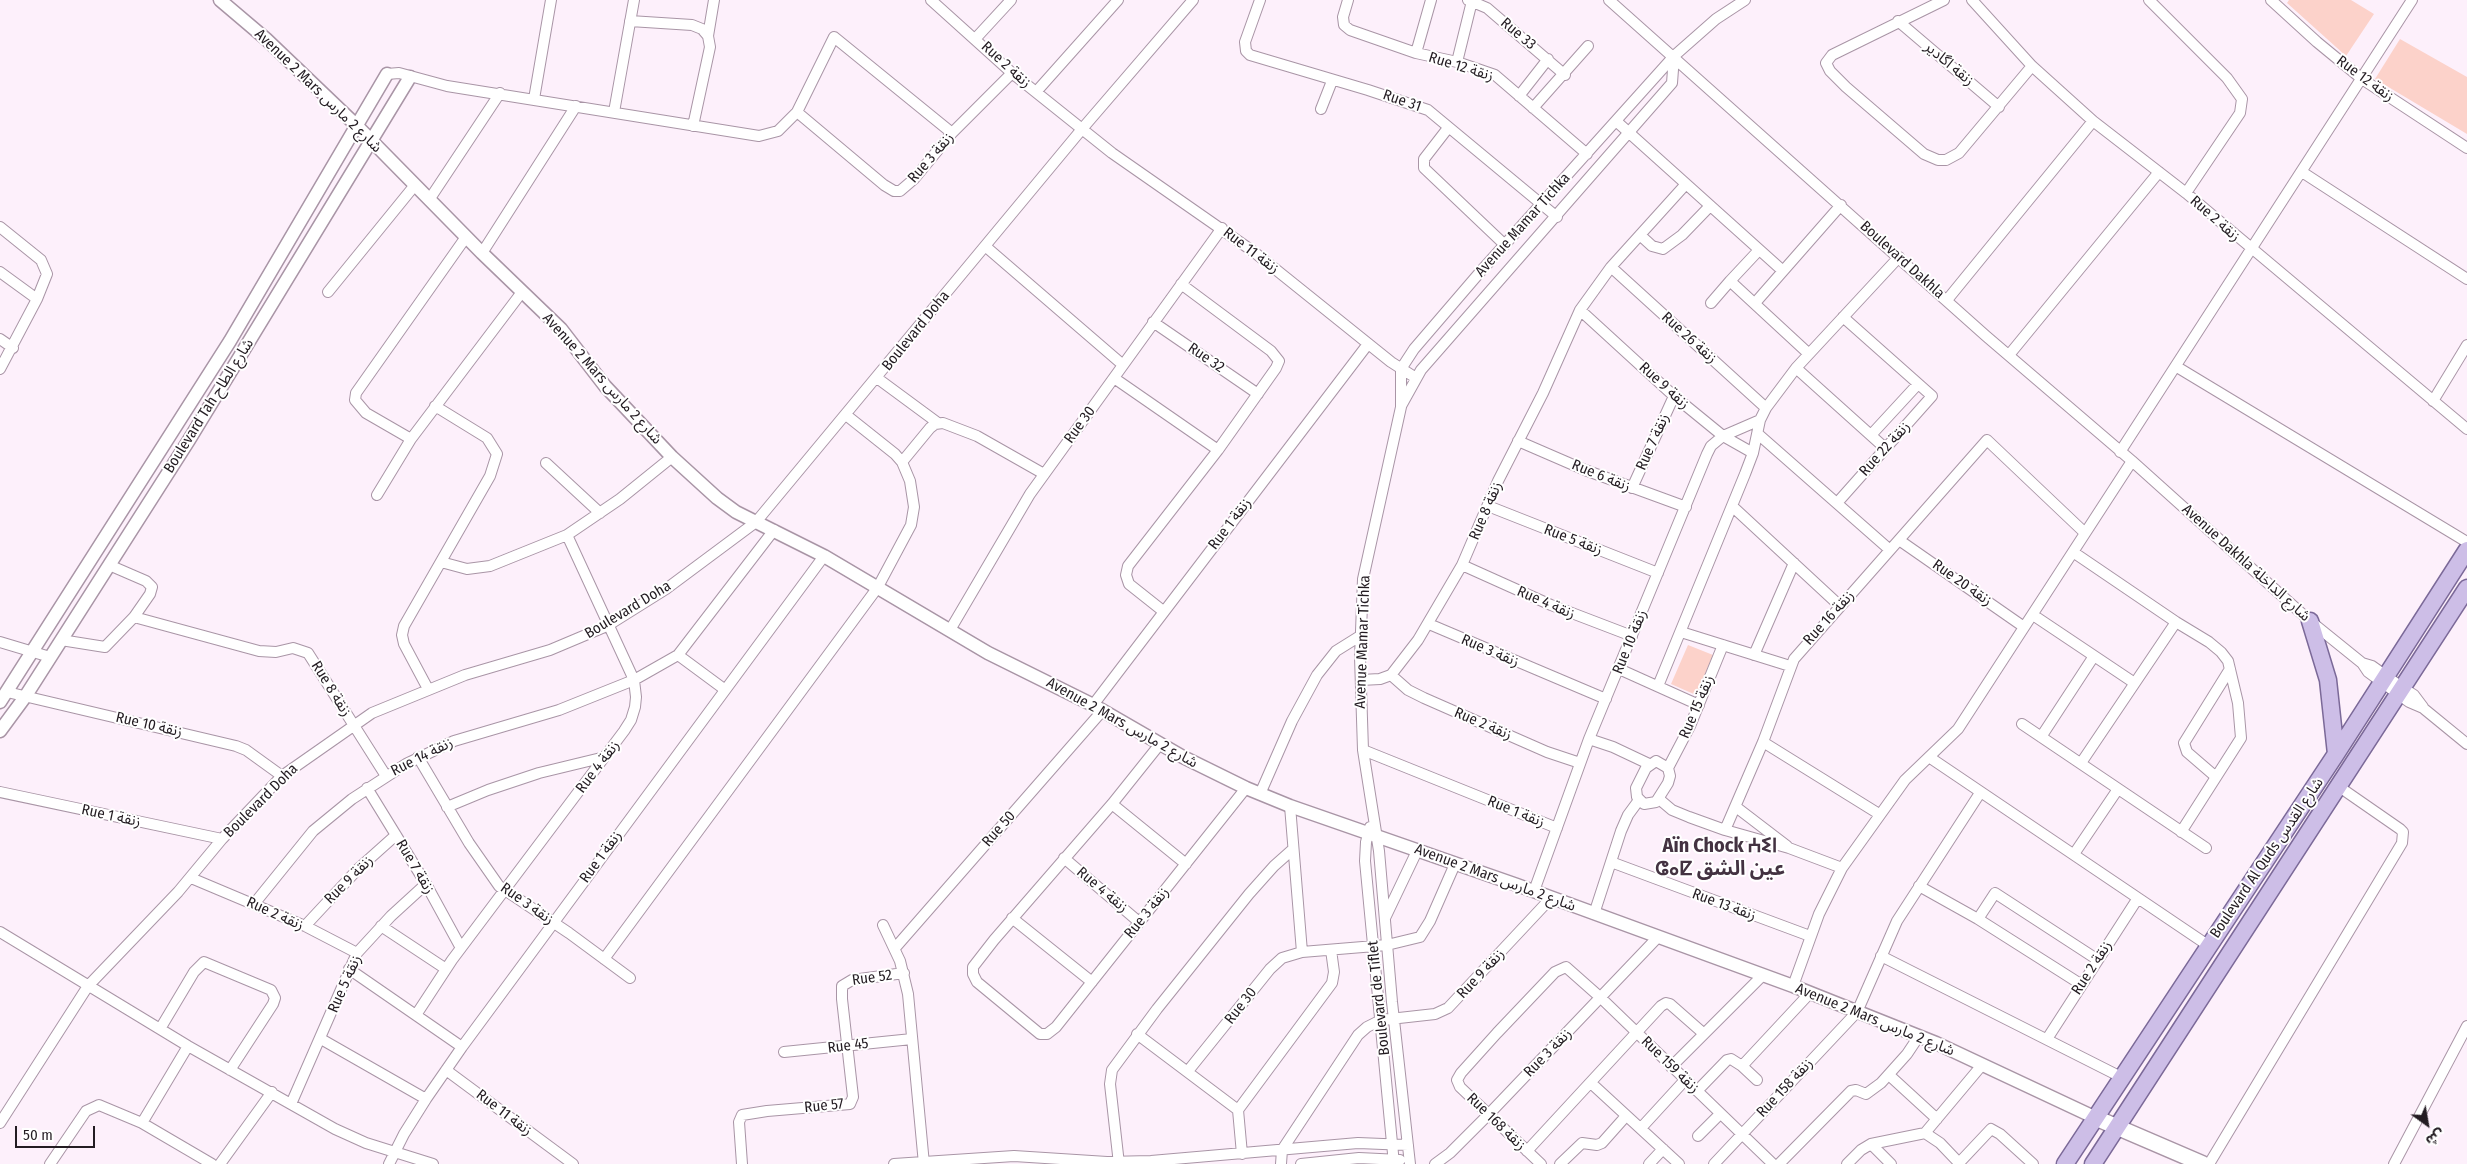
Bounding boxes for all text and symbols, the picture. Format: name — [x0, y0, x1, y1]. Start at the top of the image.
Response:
street label: Rue 33 — [1497, 14, 1539, 54]
street label: Avenue 2 Mars شارع 2 مارس — [251, 25, 385, 157]
street label: Rue 2 زنقة — [977, 38, 1035, 92]
street label: زنقة اگادير — [1921, 38, 1977, 90]
street label: Rue 12 زنقة — [1426, 49, 1496, 85]
street label: Rue 12 زنقة — [2333, 52, 2397, 106]
street label: Rue 31 — [1381, 86, 1423, 116]
street label: Rue 3 زنقة — [904, 129, 958, 187]
street label: Avenue Mamar Tichka — [1472, 169, 1574, 281]
street label: Rue 2 زنقة — [2186, 192, 2244, 246]
street label: Boulevard Dakhla — [1856, 217, 1948, 303]
street label: Rue 11 زنقة — [1219, 224, 1283, 278]
street label: Boulevard Doha — [878, 288, 954, 374]
street label: Rue 26 زنقة — [1658, 308, 1720, 368]
street label: Avenue 2 Mars شارع 2 مارس — [538, 310, 666, 448]
street label: Boulevard Tah شارع الطاح — [160, 335, 258, 477]
street label: Rue 32 — [1184, 339, 1228, 377]
street label: Rue 9 زنقة — [1635, 359, 1693, 413]
street label: Rue 30 — [1061, 403, 1099, 447]
street label: Rue 7 زنقة — [1633, 411, 1673, 473]
street label: Rue 22 زنقة — [1856, 418, 1914, 480]
street label: Rue 6 زنقة — [1569, 456, 1633, 496]
street label: Rue 8 زنقة — [1466, 479, 1506, 543]
street label: Rue 1 زنقة — [1205, 495, 1255, 553]
street label: Avenue Dakhla شارع الداخلة — [2178, 501, 2314, 625]
street label: Rue 5 زنقة — [1541, 521, 1605, 559]
street label: Rue 20 زنقة — [1929, 556, 1995, 610]
street label: Avenue Mamar Tichka — [1352, 575, 1374, 709]
street label: Boulevard Doha — [582, 577, 674, 643]
street label: Rue 4 زنقة — [1514, 583, 1578, 623]
street label: Rue 16 زنقة — [1800, 587, 1858, 649]
street label: Rue 10 زنقة — [1609, 607, 1651, 677]
street label: Rue 3 زنقة — [1458, 631, 1522, 671]
street label: Rue 8 زنقة — [307, 658, 355, 720]
street label: Rue 15 زنقة — [1676, 673, 1718, 741]
street label: Avenue 2 Mars شارع 2 مارس — [1043, 674, 1201, 772]
street label: Rue 2 زنقة — [1451, 704, 1515, 744]
street label: Rue 10 زنقة — [114, 709, 184, 741]
street label: Rue 14 زنقة — [388, 734, 456, 780]
street label: Rue 4 زنقة — [572, 737, 624, 797]
street label: Boulevard Doha — [220, 760, 302, 842]
street label: Boulevard Al Quds شارع القدس — [2206, 774, 2328, 942]
street label: Rue 1 زنقة — [1485, 792, 1547, 832]
street label: Rue 1 زنقة — [80, 801, 142, 831]
street label: Rue 50 — [979, 807, 1019, 851]
street label: Rue 1 زنقة — [576, 827, 626, 887]
district label: Aïn Chock ⵄⵉⵏ ⵛⴰⵇ عين الشق — [1655, 834, 1785, 881]
street label: Rue 7 زنقة — [392, 836, 438, 898]
street label: Avenue 2 Mars شارع 2 مارس — [1412, 840, 1578, 916]
street label: Rue 9 زنقة — [321, 852, 377, 908]
street label: Rue 4 زنقة — [1073, 863, 1131, 917]
street label: Rue 3 زنقة — [497, 879, 557, 929]
street label: Rue 3 زنقة — [1121, 884, 1173, 942]
street label: Rue 13 زنقة — [1689, 885, 1759, 925]
street label: Rue 2 زنقة — [244, 893, 306, 935]
street label: Rue 2 زنقة — [2068, 938, 2116, 998]
street label: Boulevard de Tiflet — [1364, 940, 1394, 1056]
street label: Rue 9 زنقة — [1453, 945, 1509, 1003]
street label: Rue 5 زنقة — [324, 952, 366, 1016]
street label: Rue 52 — [851, 966, 893, 990]
street label: Avenue 2 Mars شارع 2 مارس — [1793, 980, 1957, 1060]
street label: Rue 30 — [1221, 984, 1261, 1028]
street label: Rue 3 زنقة — [1520, 1025, 1576, 1081]
street label: Rue 159 زنقة — [1637, 1033, 1703, 1097]
street label: Rue 45 — [827, 1035, 869, 1057]
street label: Rue 158 زنقة — [1753, 1055, 1817, 1121]
street label: Rue 11 زنقة — [472, 1086, 536, 1140]
street label: Rue 168 زنقة — [1463, 1089, 1529, 1155]
street label: Rue 57 — [803, 1095, 845, 1117]
north arrow — [2402, 1099, 2452, 1149]
scale bar — [18, 1116, 98, 1148]
text: ش — [2423, 1125, 2448, 1149]
text: 50 m — [23, 1126, 53, 1144]

